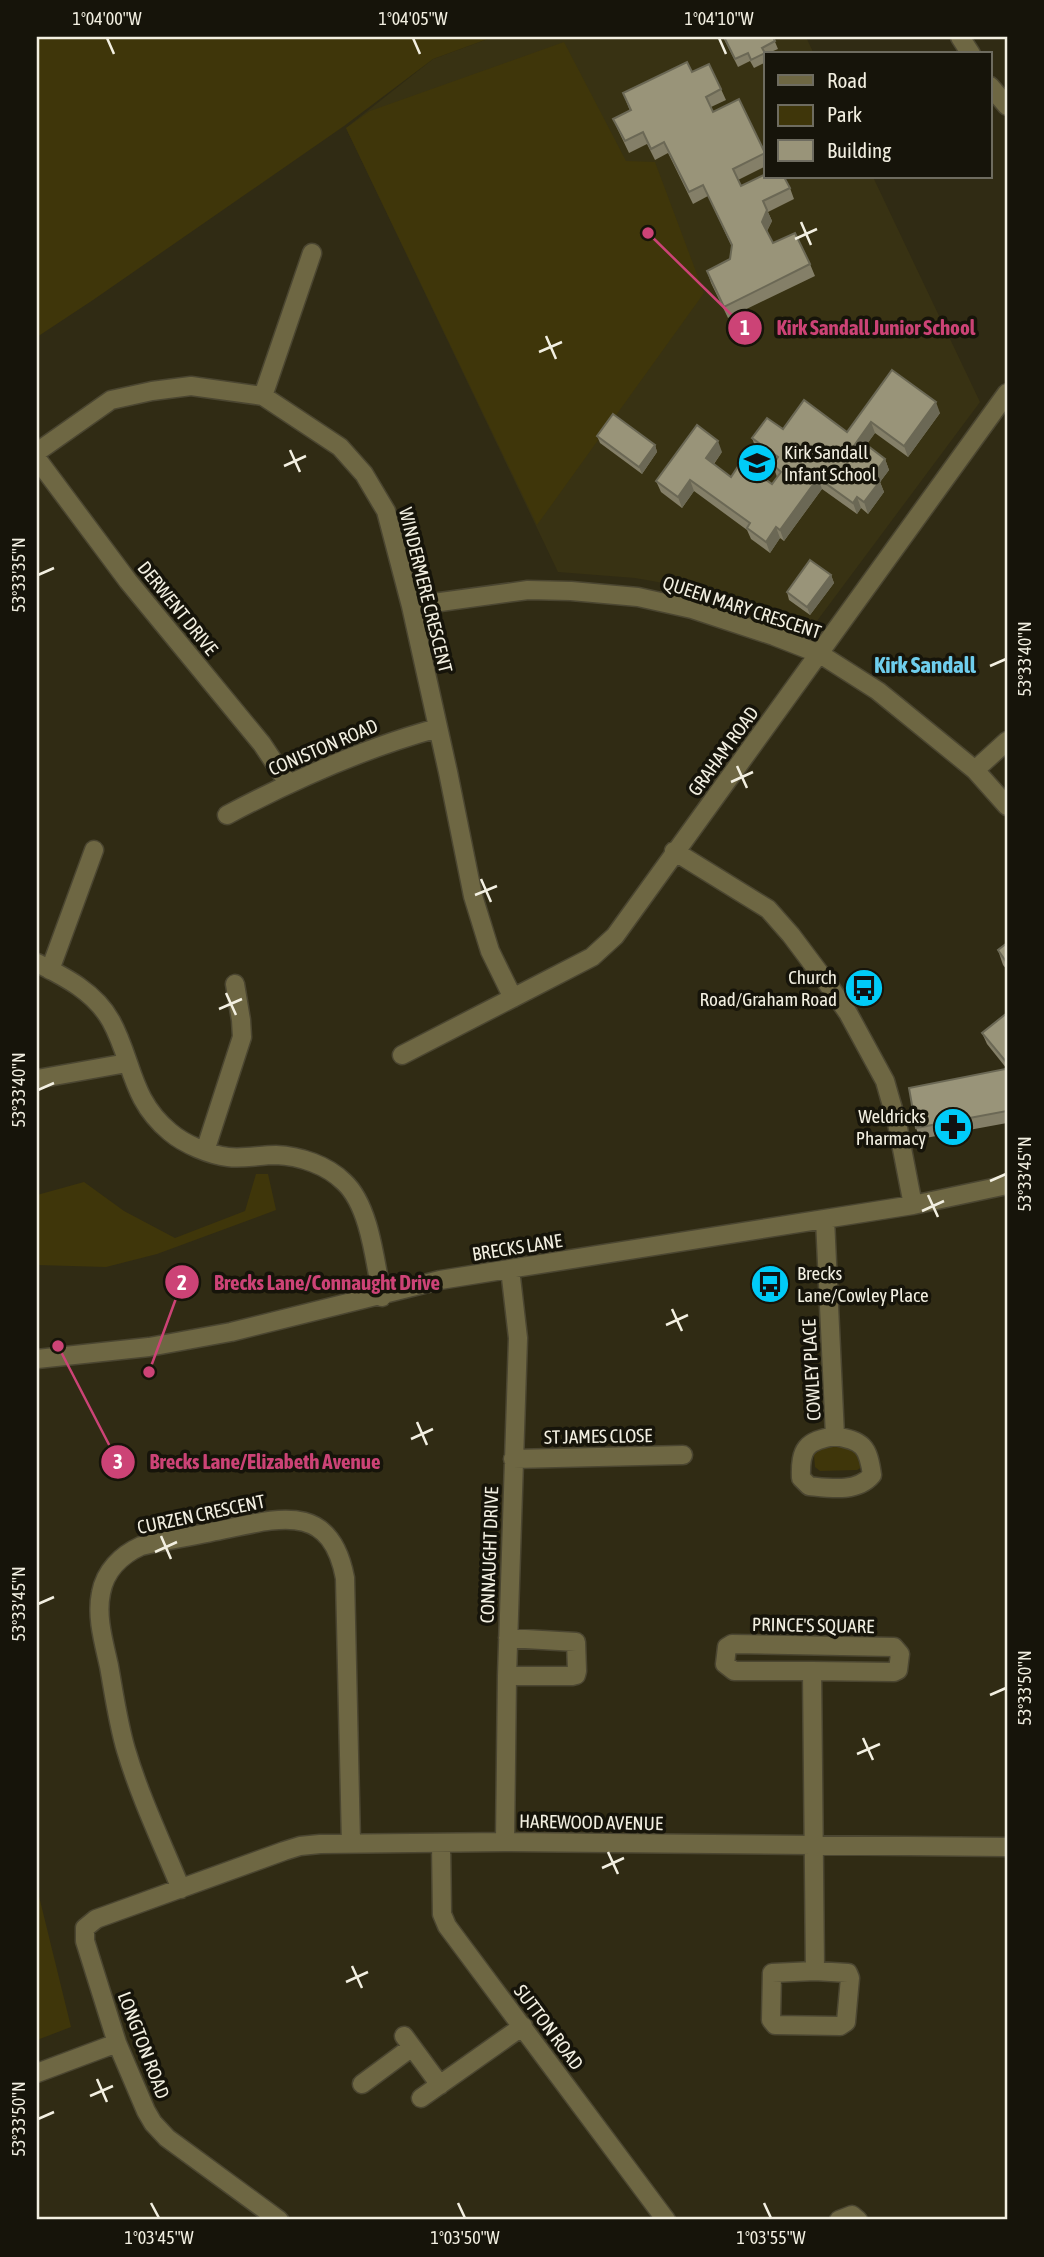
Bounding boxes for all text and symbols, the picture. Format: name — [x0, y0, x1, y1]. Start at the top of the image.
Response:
text: 1°04'00"W — [72, 8, 142, 29]
text: 1°04'05"W — [378, 8, 448, 29]
text: 1°04'10"W — [684, 8, 754, 29]
legend — [764, 52, 992, 178]
text: Road — [827, 68, 867, 92]
text: Park — [827, 102, 862, 126]
text: Building — [827, 138, 891, 162]
callout: Kirk Sandall Junior School — [727, 307, 989, 349]
text: 1 — [740, 315, 750, 339]
text: Kirk Sandall Junior School — [777, 315, 976, 339]
place label: Kirk Sandall Infant School — [784, 441, 877, 485]
school or university icon: Kirk Sandall Infant School — [736, 442, 778, 484]
street label: WINDERMERE CRESCENT — [395, 505, 457, 675]
text: 53°33'35"N — [8, 537, 29, 613]
street label: DERWENT DRIVE — [133, 557, 223, 659]
street label: QUEEN MARY CRESCENT — [660, 571, 824, 643]
text: 53°33'40"N — [1014, 621, 1035, 697]
district label: Kirk Sandall — [874, 652, 977, 678]
street label: GRAHAM ROAD — [683, 702, 763, 800]
street label: CONISTON ROAD — [265, 714, 381, 780]
place label: Church Road/Graham Road — [700, 966, 837, 1010]
bus stop icon: Church Road/Graham Road — [843, 967, 885, 1009]
text: 53°33'40"N — [8, 1052, 29, 1128]
place label: Weldricks Pharmacy — [856, 1105, 926, 1149]
pharmacy icon: Weldricks Pharmacy — [932, 1106, 974, 1148]
text: 53°33'45"N — [1014, 1136, 1035, 1212]
street label: BRECKS LANE — [470, 1229, 564, 1265]
callout: Brecks Lane/Connaught Drive — [164, 1261, 454, 1303]
place label: Brecks Lane/Cowley Place — [797, 1262, 929, 1306]
bus stop icon: Brecks Lane/Cowley Place — [749, 1263, 791, 1305]
text: 2 — [177, 1270, 187, 1294]
text: Brecks Lane/Connaught Drive — [214, 1270, 440, 1294]
street label: COWLEY PLACE — [797, 1319, 825, 1421]
street label: ST JAMES CLOSE — [544, 1424, 652, 1448]
callout: Brecks Lane/Elizabeth Avenue — [100, 1441, 394, 1483]
text: 3 — [113, 1449, 123, 1473]
text: Brecks Lane/Elizabeth Avenue — [150, 1449, 380, 1473]
street label: CONNAUGHT DRIVE — [476, 1486, 502, 1624]
street label: CURZEN CRESCENT — [135, 1490, 268, 1538]
text: 53°33'45"N — [8, 1566, 29, 1642]
street label: PRINCE'S SQUARE — [752, 1613, 874, 1637]
text: 53°33'50"N — [1014, 1650, 1035, 1726]
street label: HAREWOOD AVENUE — [519, 1810, 663, 1834]
street label: SUTTON ROAD — [510, 1980, 588, 2074]
street label: LONGTON ROAD — [114, 1989, 174, 2101]
text: 53°33'50"N — [8, 2081, 29, 2157]
text: 1°03'45"W — [124, 2227, 194, 2248]
text: 1°03'50"W — [430, 2227, 500, 2248]
text: 1°03'55"W — [736, 2227, 806, 2248]

